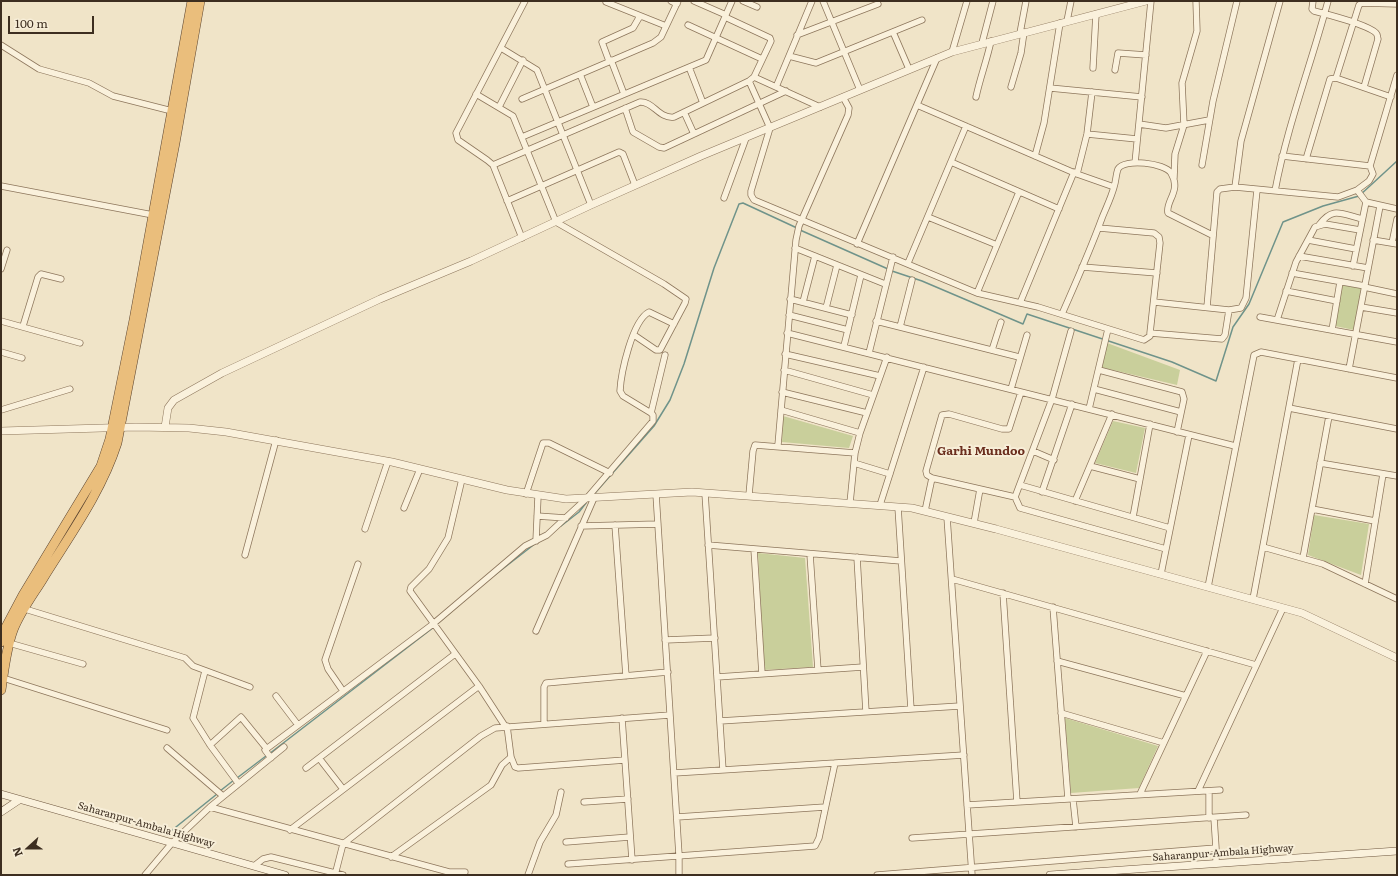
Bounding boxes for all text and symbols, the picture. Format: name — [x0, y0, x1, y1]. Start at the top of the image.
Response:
scale bar — [10, 8, 96, 34]
text: 100 m — [15, 14, 48, 32]
district label: Garhi Mundoo — [937, 444, 1025, 458]
street label: Saharanpur-Ambala Highway — [76, 800, 216, 850]
north arrow — [8, 828, 48, 868]
street label: Saharanpur-Ambala Highway — [1152, 842, 1294, 864]
text: N — [8, 845, 26, 859]

